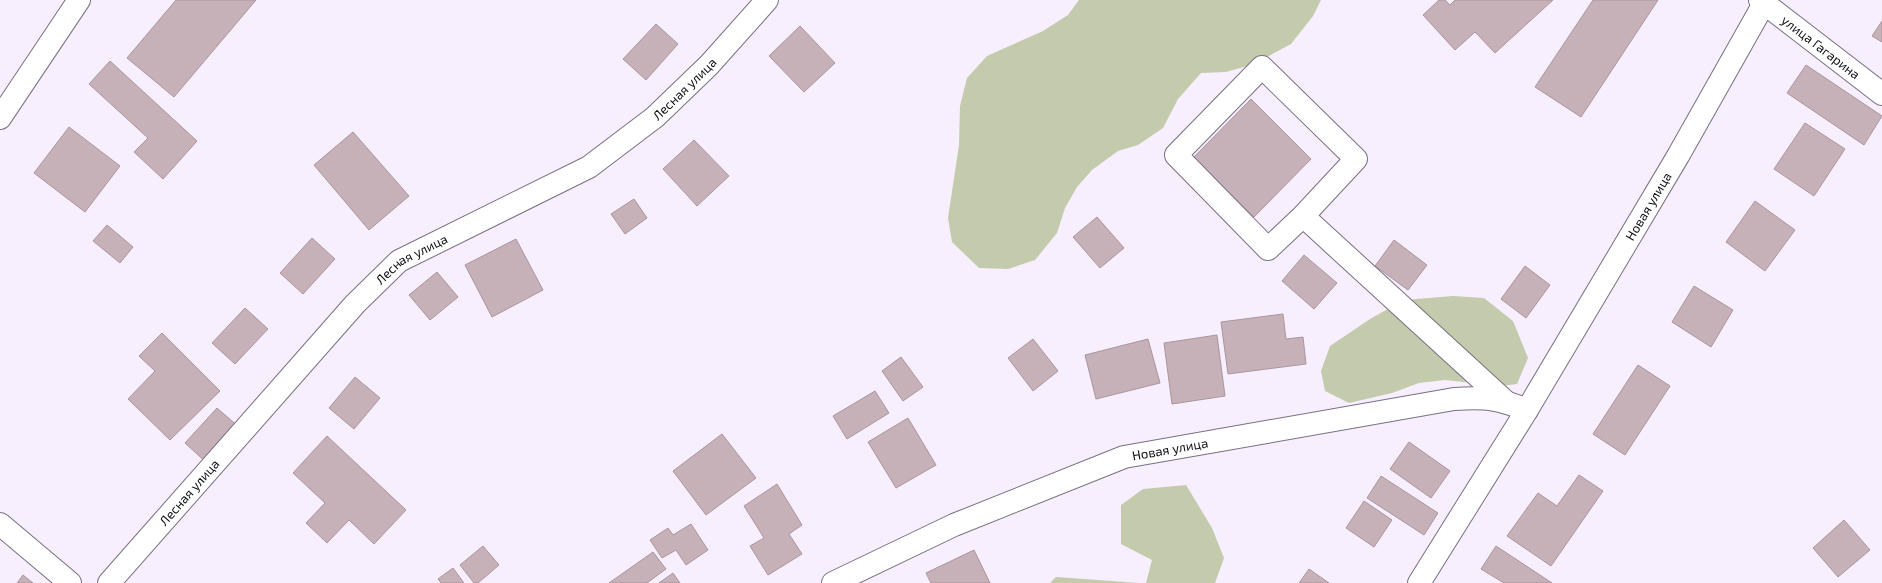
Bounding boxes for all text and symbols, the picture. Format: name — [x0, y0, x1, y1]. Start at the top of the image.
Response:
street label: улица Гагарина — [1779, 12, 1863, 82]
street label: Лесная улица — [649, 54, 720, 123]
street label: Новая улица — [1622, 169, 1675, 243]
street label: Лесная улица — [372, 230, 450, 288]
street label: Новая улица — [1131, 434, 1209, 463]
street label: Лесная улица — [156, 456, 222, 529]

